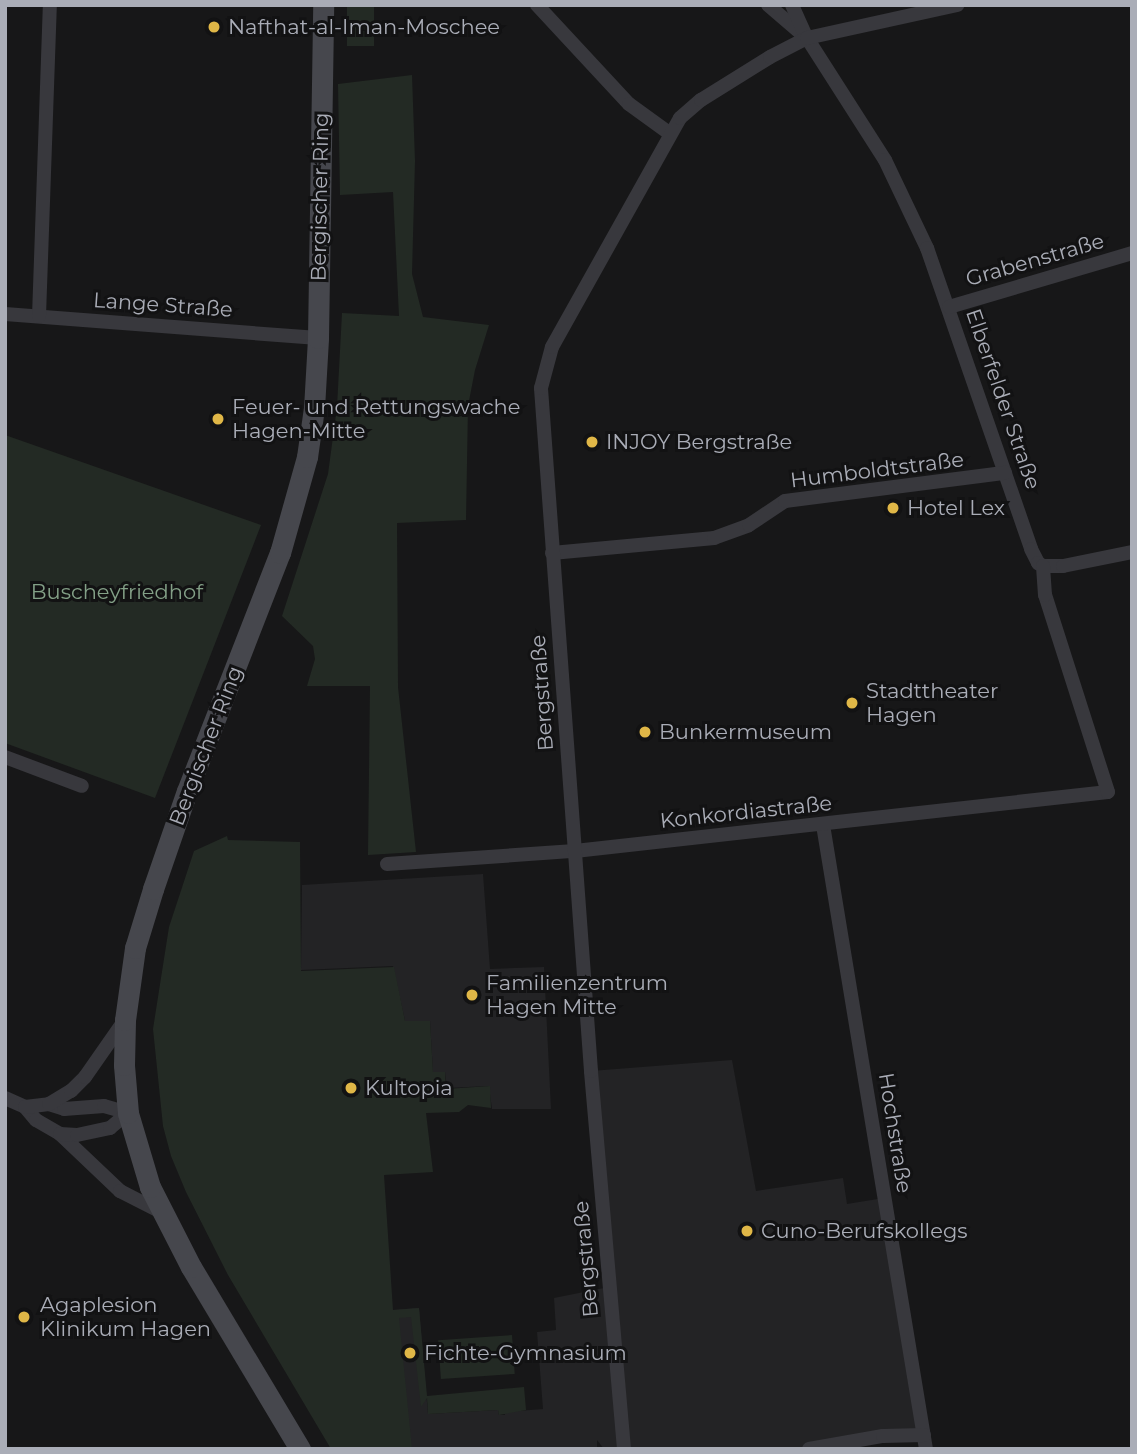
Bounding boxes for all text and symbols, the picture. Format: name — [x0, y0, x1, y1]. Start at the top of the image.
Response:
place label: Nafthat-al-Iman-Moschee — [228, 14, 500, 40]
marker: Nafthat-al-Iman-Moschee — [206, 19, 222, 35]
street label: Bergischer Ring — [306, 112, 334, 282]
street label: Grabenstraße — [963, 228, 1107, 292]
street label: Lange Straße — [92, 288, 234, 322]
street label: Elberfelder Straße — [960, 305, 1046, 493]
place label: Feuer- und Rettungswache Hagen-Mitte — [232, 394, 520, 444]
marker: Feuer- und Rettungswache Hagen-Mitte — [210, 411, 226, 427]
place label: INJOY Bergstraße — [606, 429, 792, 455]
marker: INJOY Bergstraße — [584, 434, 600, 450]
street label: Humboldtstraße — [789, 447, 965, 493]
place label: Hotel Lex — [907, 495, 1005, 521]
marker: Hotel Lex — [885, 500, 901, 516]
park label: Buscheyfriedhof — [31, 579, 203, 605]
street label: Bergstraße — [525, 634, 559, 752]
street label: Bergischer Ring — [164, 663, 248, 829]
place label: Stadttheater Hagen — [866, 678, 998, 728]
marker: Stadttheater Hagen — [844, 695, 860, 711]
place label: Bunkermuseum — [659, 719, 832, 745]
marker: Bunkermuseum — [637, 724, 653, 740]
street label: Konkordiastraße — [659, 790, 833, 834]
place label: Familienzentrum Hagen Mitte — [486, 970, 668, 1020]
marker: Familienzentrum Hagen Mitte — [464, 987, 480, 1003]
street label: Hochstraße — [873, 1071, 917, 1195]
place label: Kultopia — [365, 1075, 453, 1101]
marker: Kultopia — [343, 1080, 359, 1096]
street label: Bergstraße — [568, 1200, 604, 1318]
place label: Cuno-Berufskollegs — [761, 1218, 968, 1244]
marker: Cuno-Berufskollegs — [739, 1223, 755, 1239]
place label: Agaplesion Klinikum Hagen — [40, 1292, 211, 1342]
marker: Agaplesion Klinikum Hagen — [14, 1307, 34, 1327]
place label: Fichte-Gymnasium — [424, 1340, 627, 1366]
marker: Fichte-Gymnasium — [402, 1345, 418, 1361]

